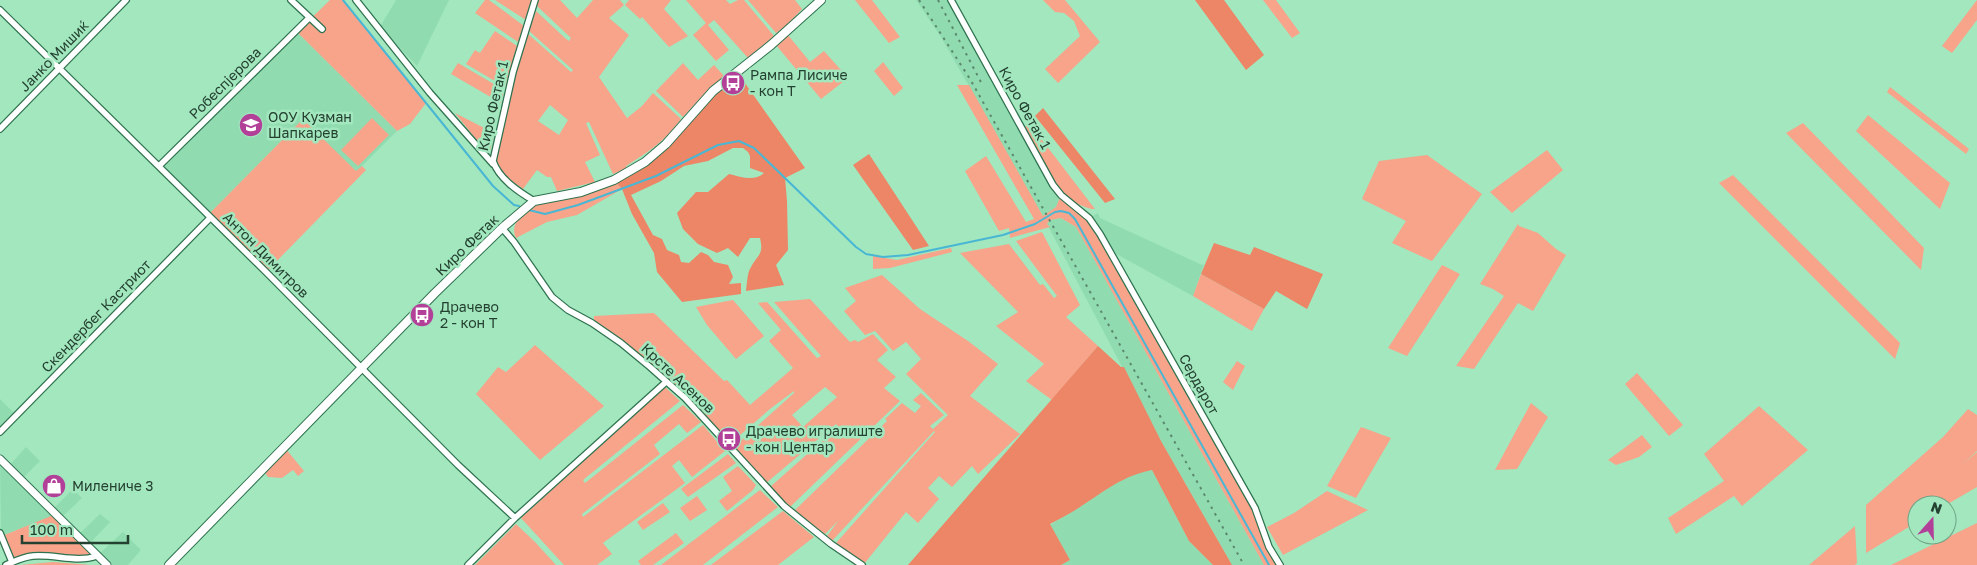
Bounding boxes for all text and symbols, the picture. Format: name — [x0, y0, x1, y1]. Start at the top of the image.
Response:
street label: Јанко Мишиќ — [15, 17, 92, 95]
street label: Робеспјерова — [185, 43, 264, 122]
street label: Киро Фетак 1 — [474, 59, 511, 152]
street label: Киро Фетак 1 — [996, 64, 1055, 152]
place label: Рампа Лисиче - кон Т — [750, 66, 848, 99]
bus stop icon: Рампа Лисиче - кон Т — [720, 70, 746, 96]
place label: ООУ Кузман Шапкарев — [268, 108, 352, 141]
school or university icon: ООУ Кузман Шапкарев — [238, 112, 264, 138]
street label: Антон Димитров — [220, 208, 313, 301]
street label: Киро Фетак — [431, 210, 502, 279]
street label: Скендербег Кастриот — [37, 256, 154, 375]
place label: Драчево 2 - кон T — [440, 298, 499, 331]
bus stop icon: Драчево 2 - кон T — [409, 302, 435, 328]
street label: Крсте Асенов — [638, 339, 719, 416]
street label: Сердарот — [1176, 351, 1223, 417]
place label: Драчево игралиште - кон Центар — [746, 422, 883, 455]
bus stop icon: Драчево игралиште - кон Центар — [716, 426, 742, 452]
shop icon: Милениче 3 — [41, 473, 67, 499]
place label: Милениче 3 — [72, 477, 154, 494]
north arrow — [1907, 495, 1957, 545]
text: N — [1929, 498, 1945, 517]
scale bar — [22, 512, 129, 544]
text: 100 m — [30, 520, 73, 538]

